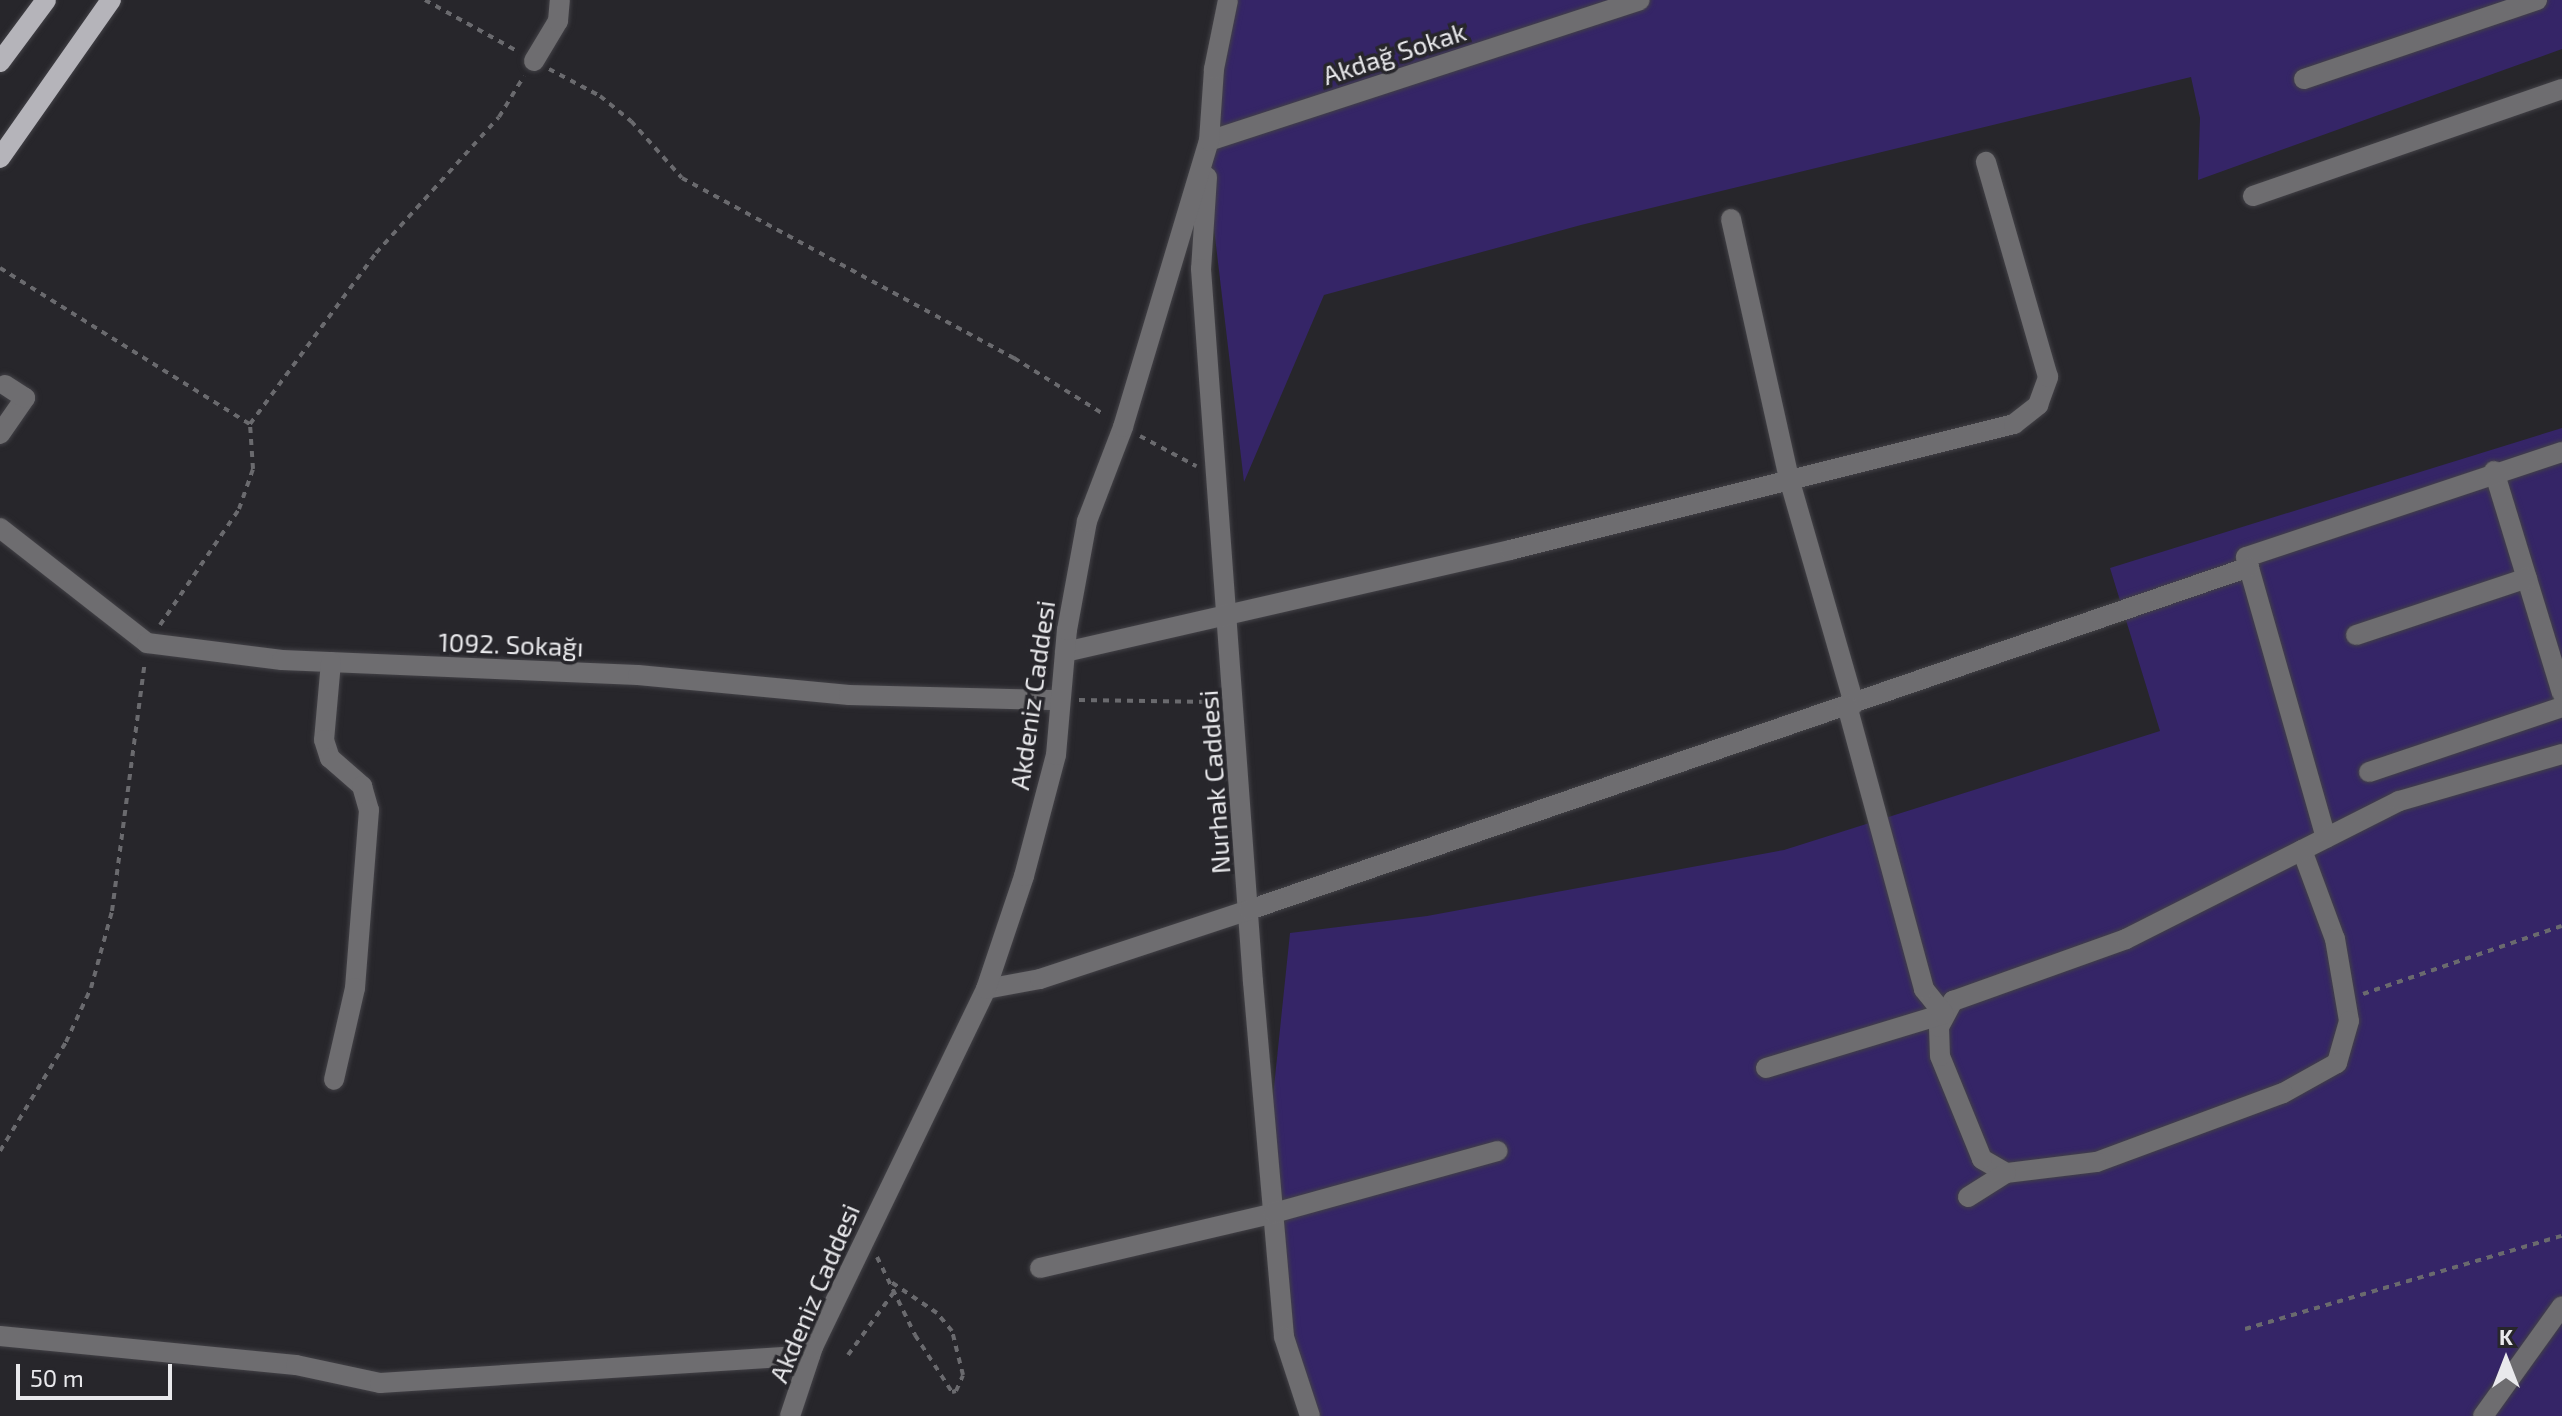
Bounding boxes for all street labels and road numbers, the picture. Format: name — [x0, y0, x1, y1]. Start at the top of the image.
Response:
street label: Akdağ Sokak — [1318, 15, 1470, 91]
street label: Akdeniz Caddesi — [1003, 598, 1061, 792]
street label: 1092. Sokağı — [438, 626, 584, 662]
street label: Nurhak Caddesi — [1192, 689, 1236, 875]
street label: Akdeniz Caddesi — [762, 1199, 866, 1387]

